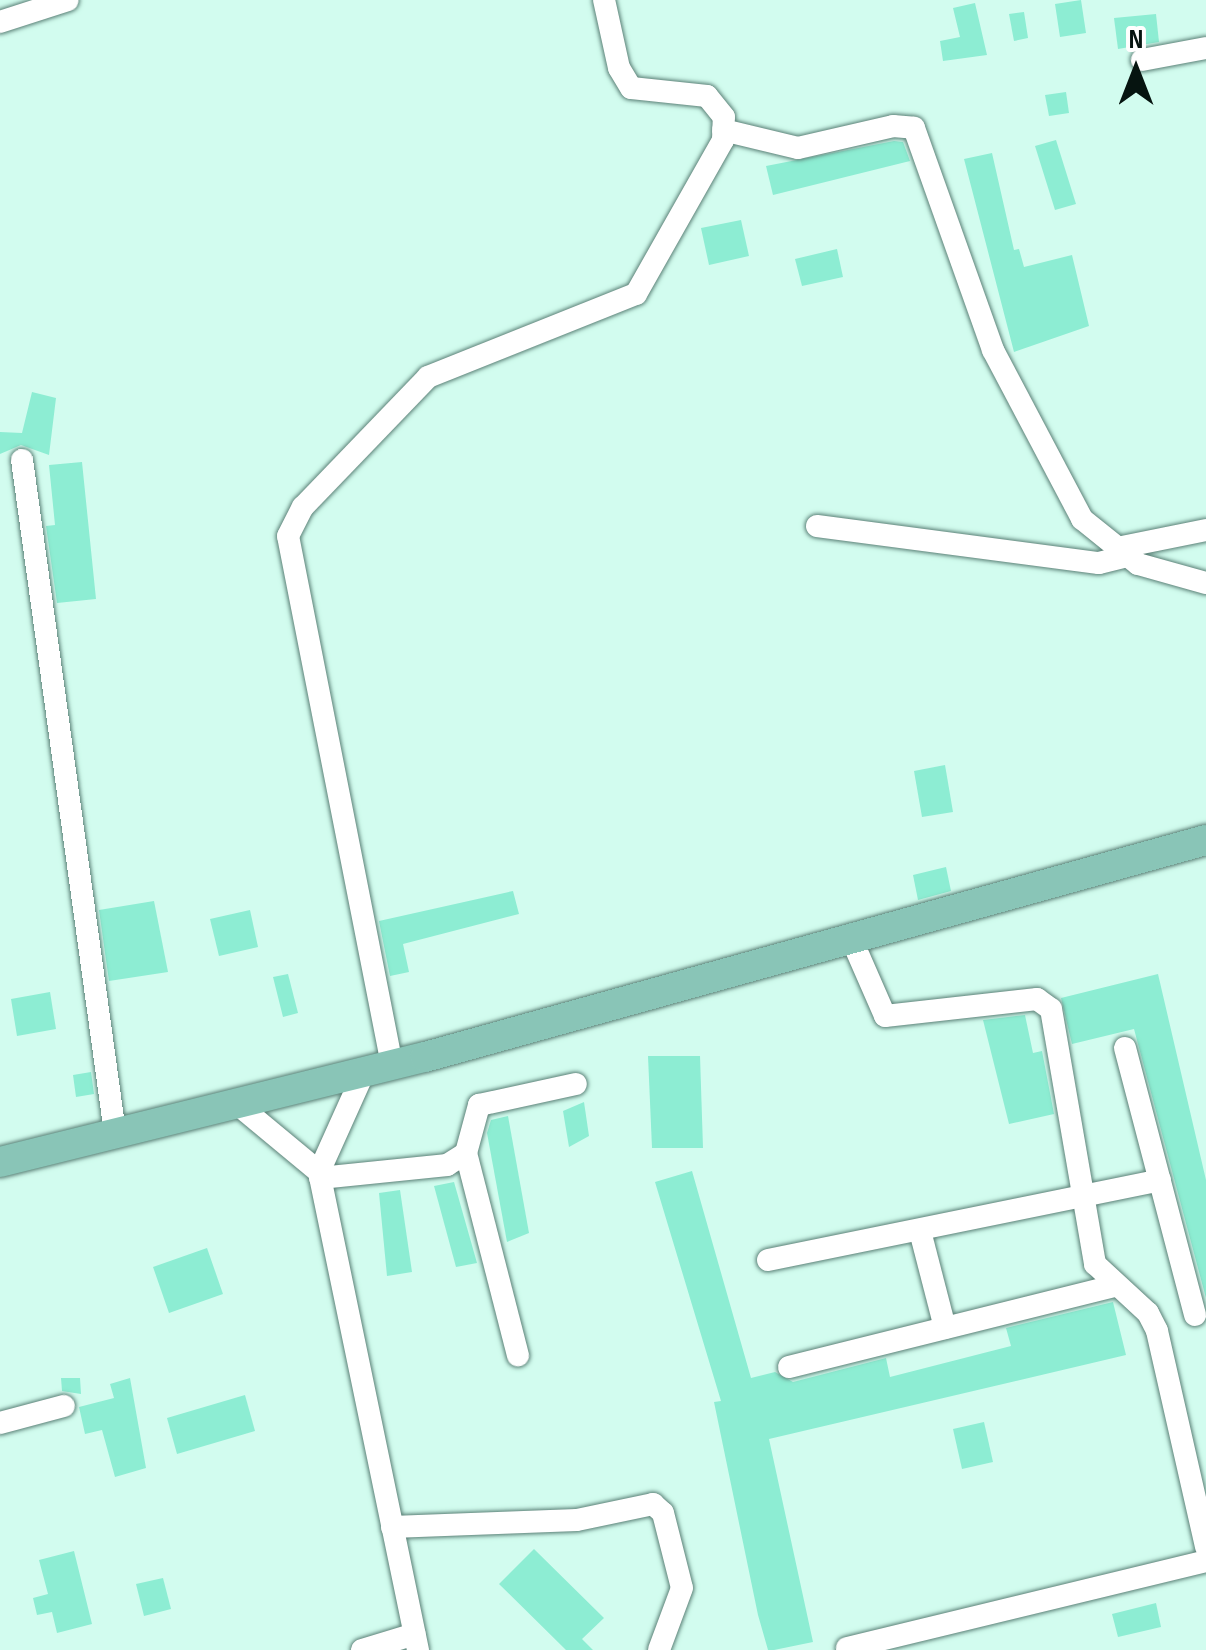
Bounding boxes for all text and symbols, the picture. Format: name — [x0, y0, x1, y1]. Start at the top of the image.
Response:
north arrow — [1086, 20, 1186, 120]
text: N — [1129, 23, 1143, 56]

